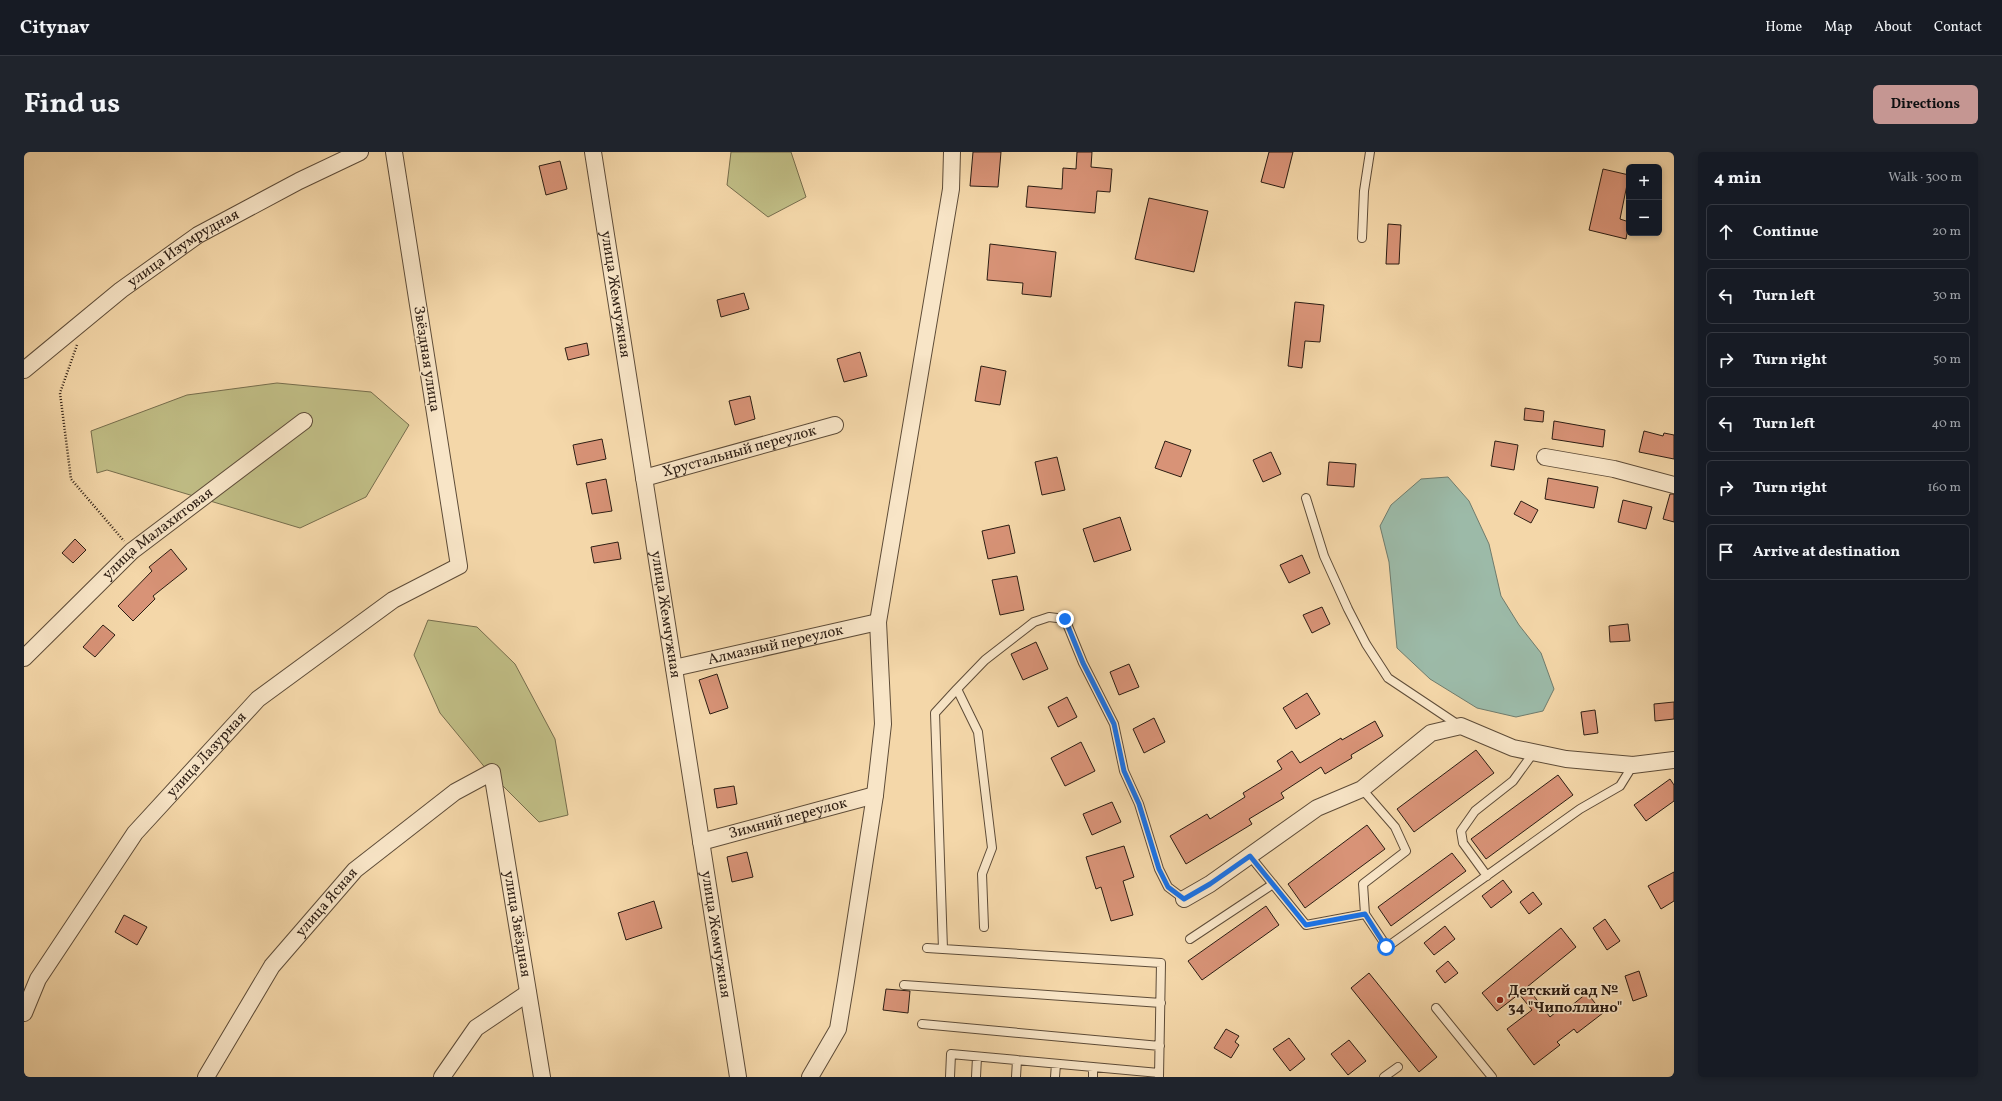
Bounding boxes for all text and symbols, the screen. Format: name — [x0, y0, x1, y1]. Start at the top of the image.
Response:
text: Citynav — [20, 15, 90, 41]
text: Home — [1765, 18, 1802, 37]
text: Map — [1824, 18, 1852, 37]
text: About — [1874, 18, 1912, 37]
text: Contact — [1934, 18, 1982, 37]
text: Find us — [24, 85, 120, 124]
button: Directions — [1873, 85, 1978, 124]
map controls — [1626, 164, 1662, 236]
button: + — [1626, 164, 1662, 200]
text: 4 min — [1714, 167, 1761, 190]
text: Walk · 300 m — [1888, 169, 1962, 187]
button: − — [1626, 200, 1662, 236]
street label: улица Изумрудная — [123, 204, 243, 292]
icon: ahead — [1715, 221, 1737, 243]
text: Continue — [1753, 222, 1818, 243]
text: 20 m — [1932, 223, 1961, 241]
street label: улица Жемчужная — [595, 229, 636, 360]
icon: left — [1715, 285, 1737, 307]
text: Turn left — [1753, 286, 1815, 307]
text: 30 m — [1933, 287, 1961, 305]
street label: Звёздная улица — [407, 305, 445, 413]
icon: right — [1715, 349, 1737, 371]
text: Turn right — [1753, 350, 1827, 371]
text: 50 m — [1933, 351, 1961, 369]
icon: left — [1715, 413, 1737, 435]
text: Turn left — [1753, 414, 1815, 435]
text: 40 m — [1932, 415, 1961, 433]
street label: Хрустальный переулок — [660, 420, 819, 483]
icon: right — [1715, 477, 1737, 499]
text: Turn right — [1753, 478, 1827, 499]
text: 160 m — [1927, 479, 1961, 497]
street label: улица Малахитовая — [98, 483, 218, 585]
icon: arrive — [1715, 541, 1737, 563]
text: Arrive at destination — [1753, 542, 1900, 563]
street label: улица Жемчужная — [645, 549, 686, 680]
route end — [1056, 610, 1074, 628]
street label: Алмазный переулок — [706, 620, 845, 671]
street label: улица Лазурная — [162, 707, 252, 803]
street label: Зимний переулок — [726, 793, 849, 845]
street label: улица Ясная — [291, 863, 363, 942]
street label: улица Звёздная — [498, 869, 536, 979]
street label: улица Жемчужная — [695, 869, 736, 1000]
route start — [1377, 938, 1395, 956]
place label: Детский сад № 34 "Чиполлино" — [1508, 981, 1623, 1019]
marker: Детский сад № 34 "Чиполлино" — [1495, 995, 1505, 1005]

